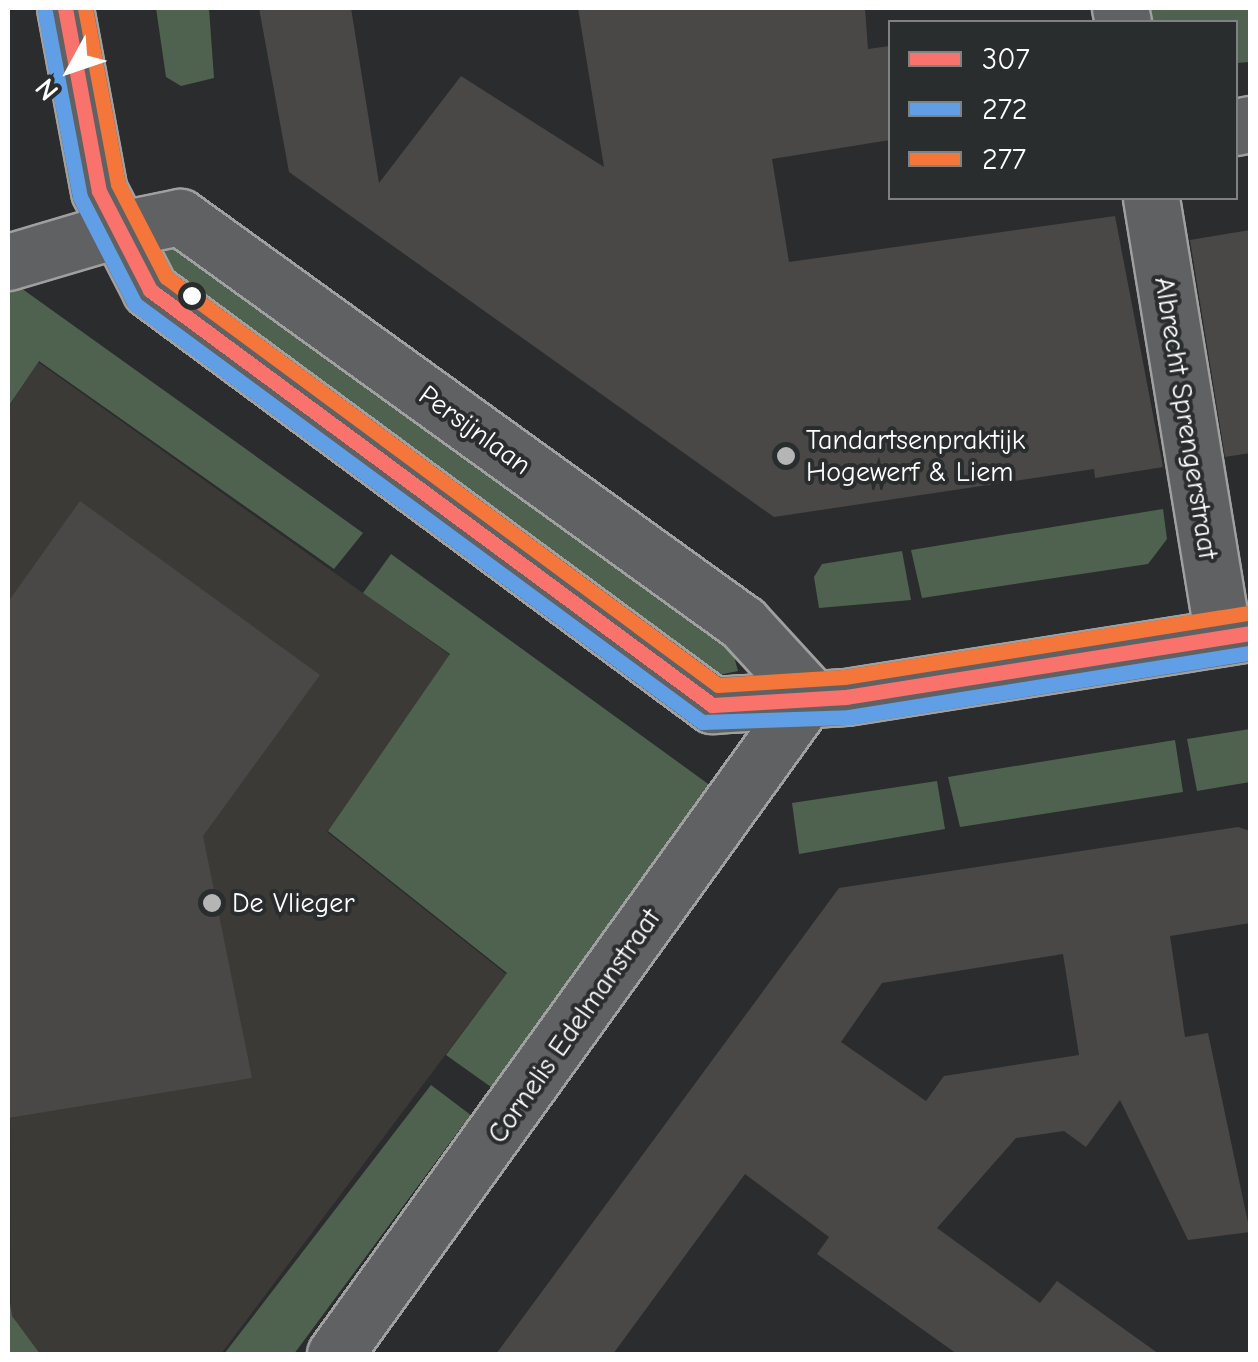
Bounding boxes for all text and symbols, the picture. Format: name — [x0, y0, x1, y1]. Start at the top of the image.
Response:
north arrow — [20, 20, 120, 120]
legend — [888, 20, 1238, 200]
text: 307 — [982, 42, 1030, 77]
text: N — [29, 72, 65, 107]
text: 272 — [982, 92, 1028, 127]
text: 277 — [982, 142, 1026, 177]
street label: Albrecht Sprengerstraat — [1147, 274, 1225, 562]
unlabelled marker — [182, 286, 202, 306]
street label: Persijnlaan — [412, 378, 538, 482]
place label: Tandartsenpraktijk Hogewerf & Liem — [806, 423, 1025, 489]
marker: Tandartsenpraktijk Hogewerf & Liem — [775, 445, 797, 467]
place label: De Vlieger — [232, 886, 354, 920]
marker: De Vlieger — [201, 892, 223, 914]
street label: Cornelis Edelmanstraat — [480, 902, 668, 1150]

